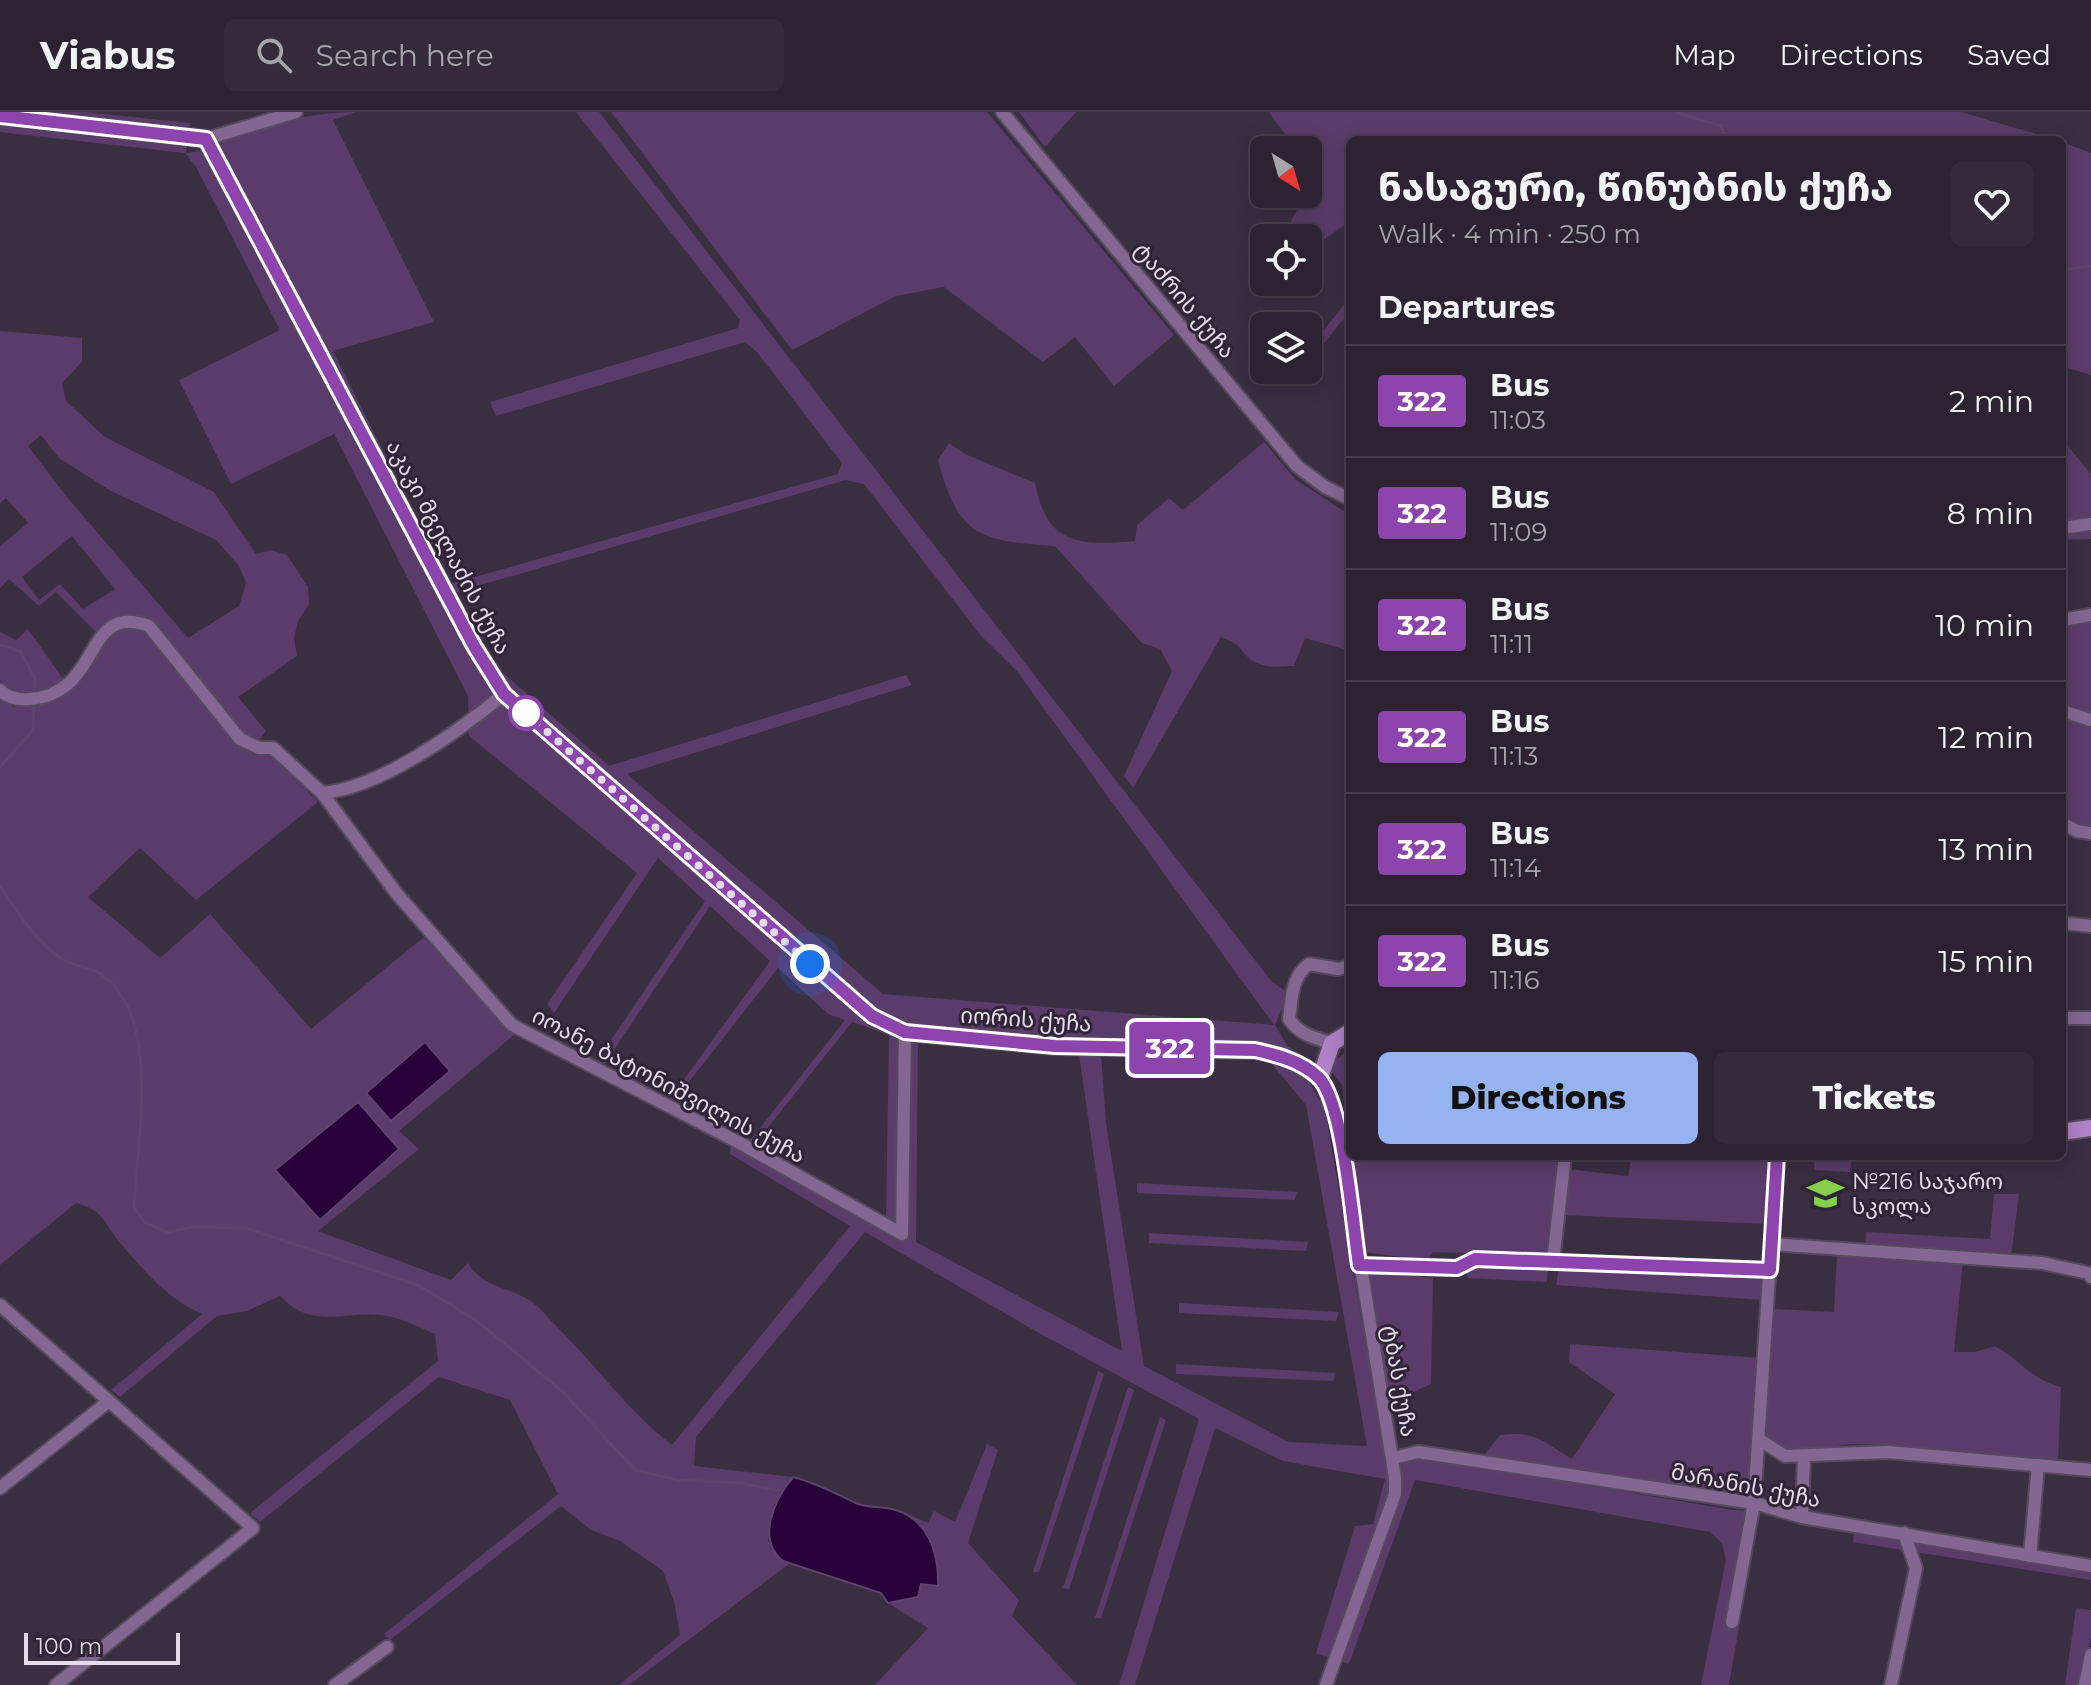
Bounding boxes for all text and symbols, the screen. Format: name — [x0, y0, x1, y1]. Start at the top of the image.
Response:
search box — [224, 19, 784, 91]
text: Viabus — [40, 32, 176, 79]
icon: search — [252, 33, 296, 77]
text: Search here — [316, 37, 494, 74]
text: Map — [1673, 38, 1735, 72]
text: Directions — [1779, 38, 1923, 72]
text: Saved — [1967, 38, 2051, 72]
north arrow — [1250, 136, 1322, 208]
map controls — [1250, 136, 1322, 384]
button: heart — [1950, 162, 2034, 246]
text: ნასაგური, წინუბნის ქუჩა — [1378, 164, 1893, 211]
text: Walk · 4 min · 250 m — [1378, 218, 1641, 250]
button: locate — [1250, 224, 1322, 296]
street label: ტაძრის ქუჩა — [1128, 237, 1241, 364]
text: Departures — [1378, 289, 1555, 326]
button: layers — [1250, 312, 1322, 384]
text: Bus — [1490, 367, 1550, 404]
text: 2 min — [1949, 383, 2034, 420]
text: 322 — [1397, 384, 1447, 418]
text: 11:03 — [1490, 404, 1546, 436]
street label: აკაკი მგელაძის ქუჩა — [381, 435, 517, 659]
text: Bus — [1490, 479, 1550, 516]
text: 8 min — [1947, 495, 2034, 532]
text: 322 — [1397, 496, 1447, 530]
text: 11:09 — [1490, 516, 1547, 548]
text: Bus — [1490, 591, 1550, 628]
text: 10 min — [1935, 607, 2034, 644]
text: 322 — [1397, 608, 1447, 642]
text: 11:11 — [1490, 628, 1533, 660]
unlabelled marker — [509, 696, 543, 730]
text: Bus — [1490, 703, 1550, 740]
text: 12 min — [1938, 719, 2034, 756]
text: 322 — [1397, 720, 1447, 754]
text: 11:13 — [1490, 740, 1538, 772]
text: Bus — [1490, 815, 1550, 852]
text: 13 min — [1938, 831, 2034, 868]
text: 322 — [1397, 832, 1447, 866]
text: 11:14 — [1490, 852, 1541, 884]
text: Bus — [1490, 927, 1550, 964]
text: 15 min — [1938, 943, 2034, 980]
your location — [790, 944, 830, 984]
text: 322 — [1397, 944, 1447, 978]
text: 11:16 — [1490, 964, 1540, 996]
street label: იორის ქუჩა — [960, 1001, 1092, 1038]
street label: იოანე ბატონიშვილის ქუჩა — [528, 1002, 810, 1169]
line badge: 322 — [1124, 1022, 1216, 1074]
text: 322 — [1145, 1031, 1195, 1065]
button: Directions — [1378, 1052, 1698, 1144]
button: Tickets — [1714, 1052, 2034, 1144]
place label: №216 საჯარო სკოლა — [1852, 1168, 2003, 1220]
school or university icon: №216 საჯარო სკოლა — [1807, 1175, 1845, 1213]
street label: ტბას ქუჩა — [1376, 1323, 1423, 1439]
street label: მარანის ქუჩა — [1669, 1458, 1823, 1513]
scale bar — [24, 1629, 180, 1665]
text: 100 m — [36, 1633, 102, 1660]

